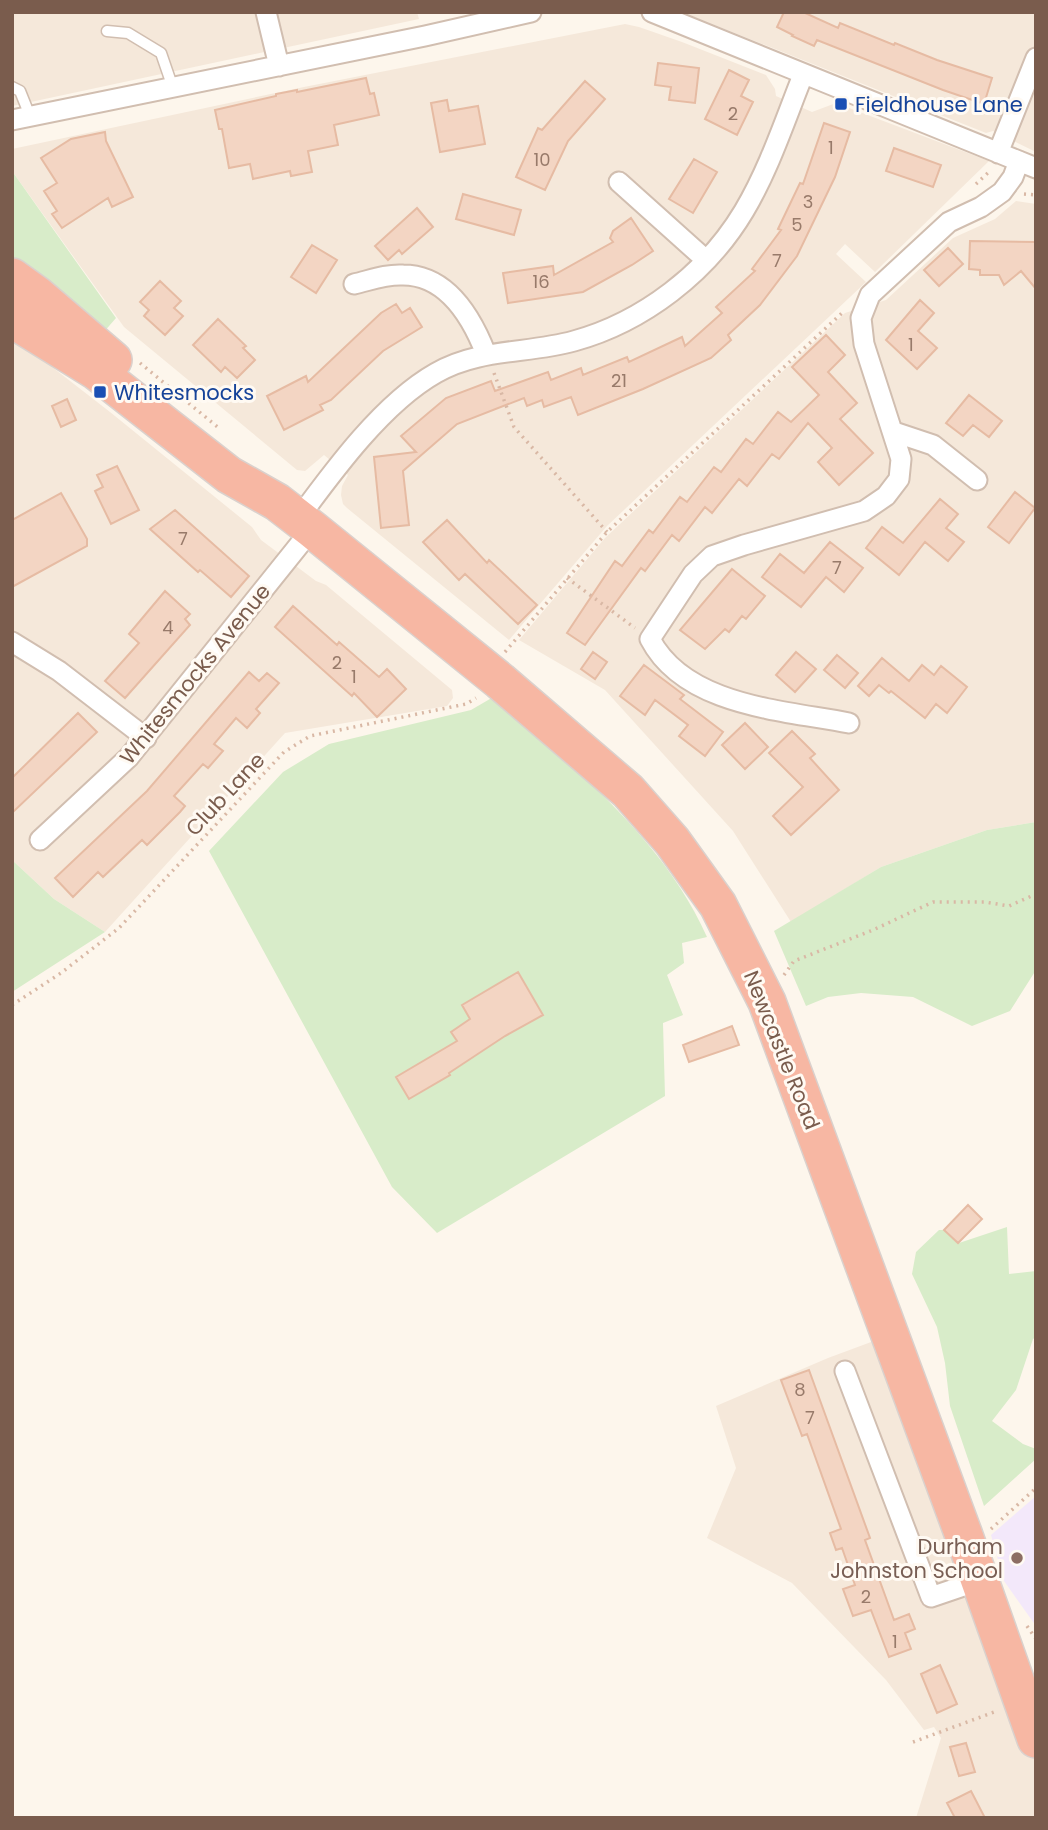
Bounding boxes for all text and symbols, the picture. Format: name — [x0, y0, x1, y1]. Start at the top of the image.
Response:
place label: Fieldhouse Lane — [855, 90, 1023, 119]
marker: Fieldhouse Lane — [833, 96, 849, 112]
house number: 2 — [728, 101, 738, 126]
house number: 1 — [828, 135, 834, 160]
house number: 10 — [533, 147, 551, 172]
house number: 3 — [803, 189, 813, 214]
house number: 5 — [791, 212, 803, 237]
house number: 7 — [772, 248, 782, 273]
house number: 16 — [532, 269, 550, 294]
house number: 1 — [908, 332, 914, 357]
house number: 21 — [611, 368, 627, 393]
place label: Whitesmocks — [114, 378, 254, 407]
marker: Whitesmocks — [92, 384, 108, 400]
house number: 7 — [178, 526, 188, 551]
house number: 7 — [832, 555, 842, 580]
street label: Whitesmocks Avenue — [113, 578, 277, 770]
house number: 4 — [162, 615, 174, 640]
house number: 2 — [332, 650, 342, 675]
house number: 1 — [351, 664, 357, 689]
street label: Club Lane — [179, 746, 271, 842]
street label: Newcastle Road — [737, 966, 827, 1134]
house number: 8 — [794, 1377, 806, 1402]
house number: 7 — [805, 1405, 815, 1430]
place label: Durham Johnston School — [830, 1532, 1003, 1585]
marker: Durham Johnston School — [1009, 1550, 1025, 1566]
house number: 2 — [861, 1584, 871, 1609]
house number: 1 — [892, 1629, 898, 1654]

